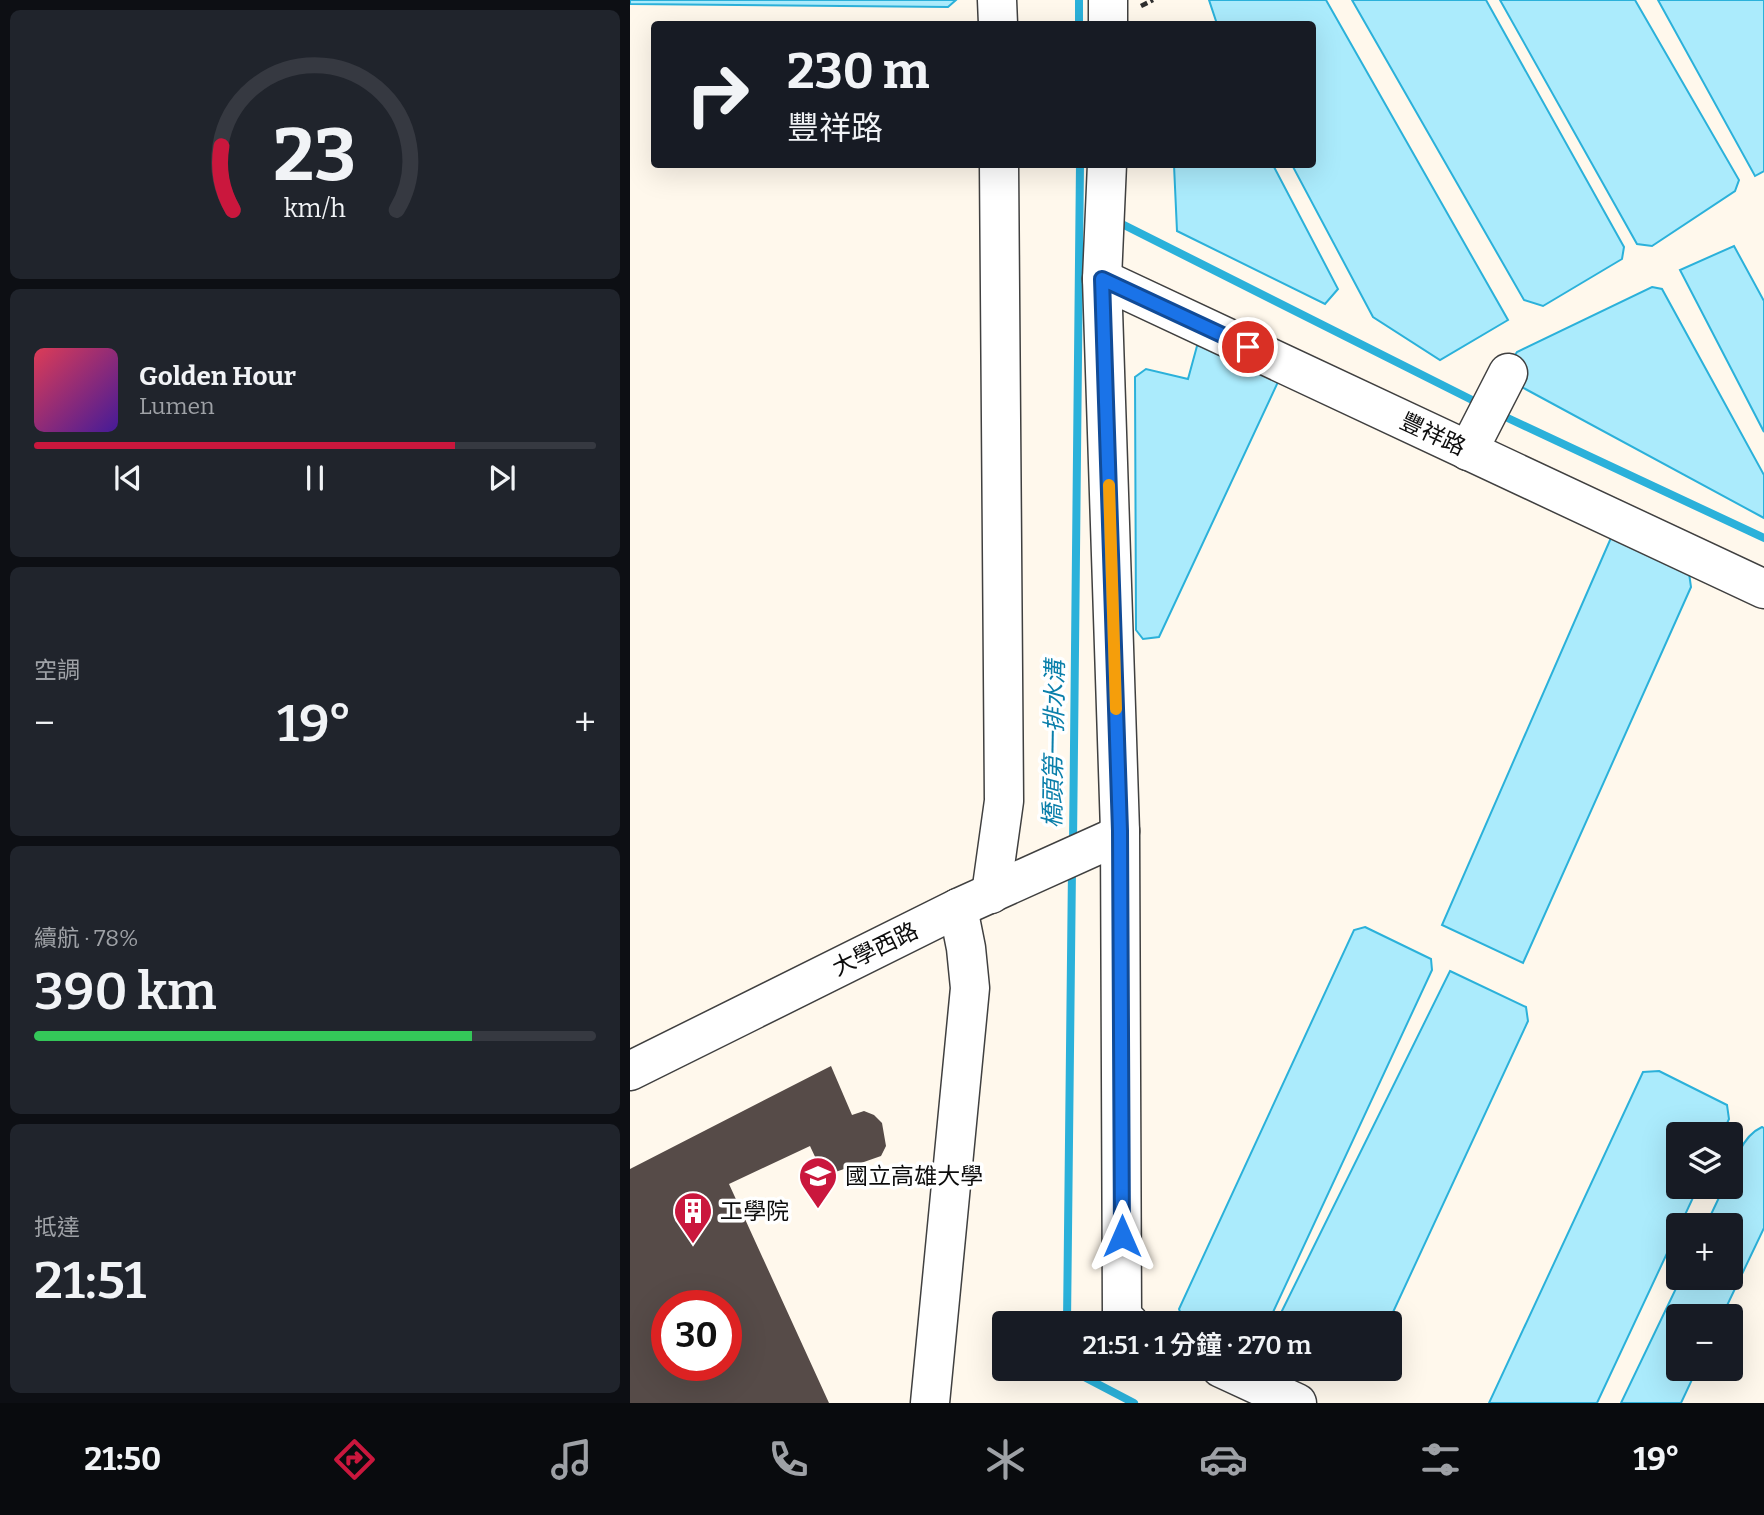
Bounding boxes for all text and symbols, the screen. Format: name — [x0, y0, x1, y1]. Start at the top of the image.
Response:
text: 230 m — [787, 42, 930, 101]
icon: right — [672, 49, 763, 140]
text: 豐祥路 — [787, 109, 883, 147]
text: 23 — [274, 113, 356, 200]
text: km/h — [284, 194, 346, 224]
pin — [1218, 317, 1278, 377]
icon: arrive — [1229, 328, 1267, 366]
text: Golden Hour — [139, 361, 296, 392]
text: Lumen — [139, 392, 215, 420]
street label: 豐祥路 — [1396, 407, 1470, 461]
icon: previous — [109, 459, 147, 497]
icon: pause — [296, 459, 334, 497]
icon: next — [483, 459, 521, 497]
text: 空調 — [34, 656, 80, 684]
water label: 橋頭第一排水溝 — [1039, 657, 1070, 828]
text: 19° — [277, 692, 352, 755]
text: − — [34, 700, 55, 746]
text: + — [574, 700, 596, 746]
street label: 大學西路 — [828, 916, 922, 982]
text: 續航 · 78% — [34, 924, 139, 952]
text: 390 km — [34, 960, 217, 1023]
map controls — [1666, 1122, 1743, 1381]
button: layers — [1666, 1122, 1743, 1199]
school or university icon: 國立高雄大學 — [797, 1155, 839, 1210]
place label: 國立高雄大學 — [845, 1162, 983, 1190]
building icon: 工學院 — [672, 1190, 714, 1245]
place label: 工學院 — [720, 1197, 789, 1225]
position arrow — [1085, 1199, 1159, 1273]
text: 抵達 — [34, 1213, 80, 1241]
button: + — [1666, 1213, 1743, 1290]
text: 21:51 — [34, 1249, 146, 1312]
speed limit sign: 30 — [651, 1290, 742, 1381]
button: − — [1666, 1304, 1743, 1381]
text: 21:51 · 1 分鐘 · 270 m — [1083, 1330, 1311, 1361]
icon: directions — [330, 1435, 379, 1484]
icon: music — [547, 1435, 596, 1484]
icon: phone — [764, 1435, 813, 1484]
icon: climate — [981, 1435, 1030, 1484]
icon: car — [1199, 1435, 1248, 1484]
icon: filters — [1416, 1435, 1465, 1484]
text: 21:50 — [84, 1440, 161, 1478]
text: 19° — [1633, 1440, 1680, 1478]

